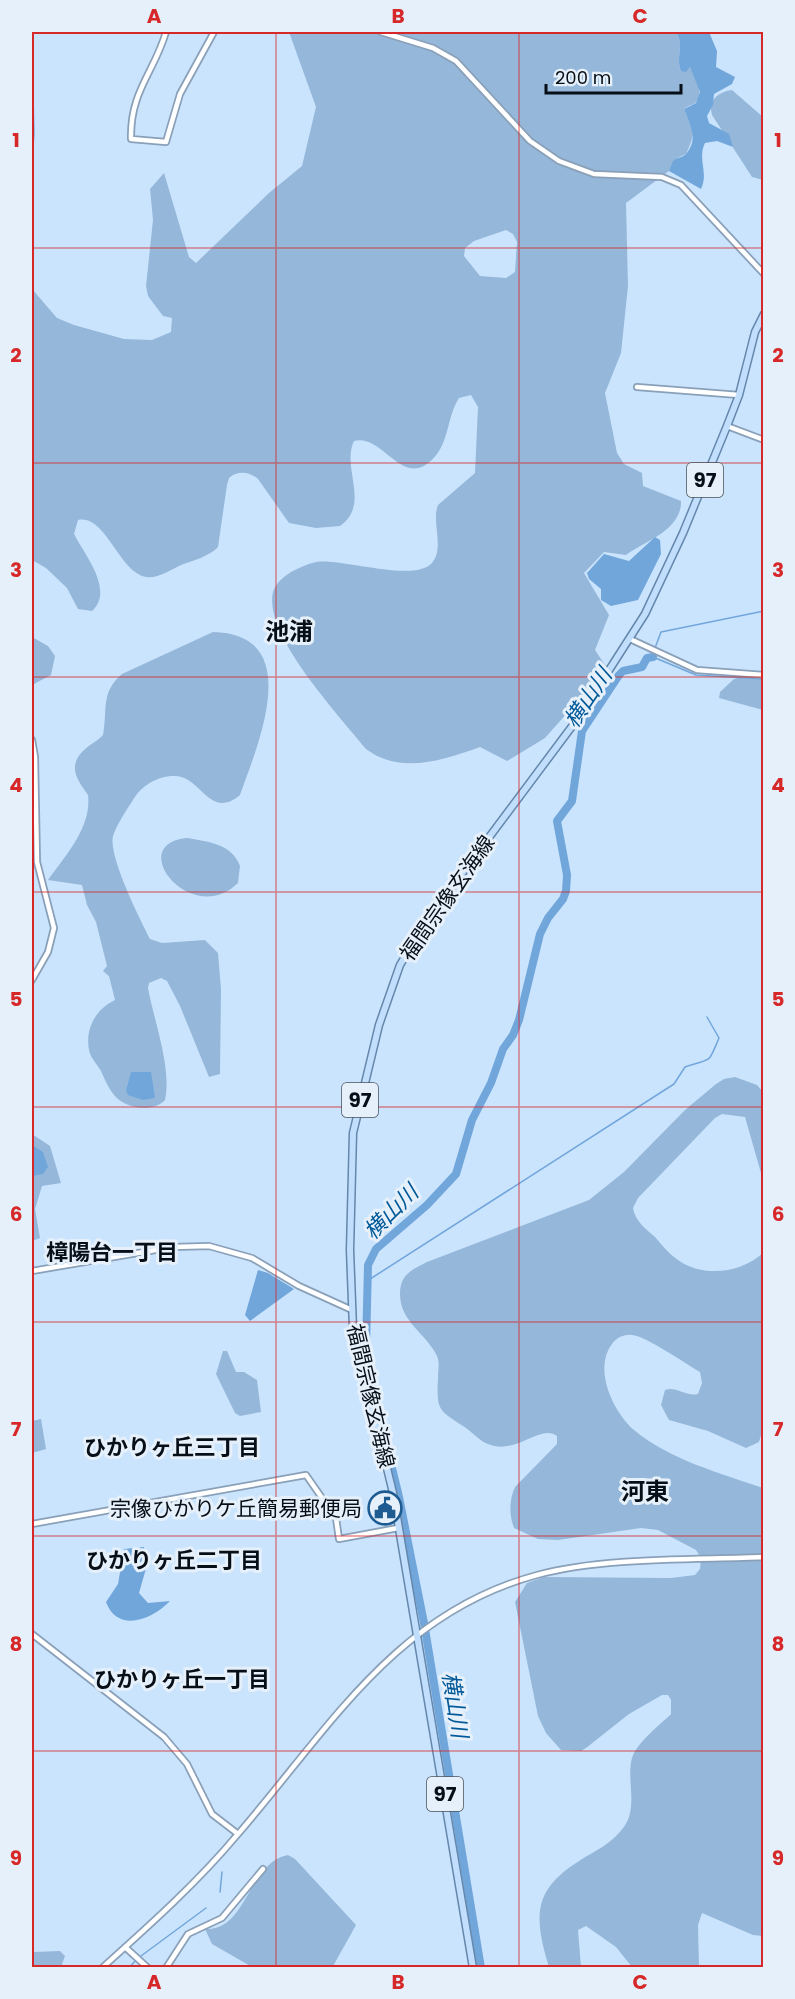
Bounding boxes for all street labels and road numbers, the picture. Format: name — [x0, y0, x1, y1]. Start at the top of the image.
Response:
road number: 97 — [687, 463, 723, 497]
street label: 福間宗像玄海線 — [393, 829, 501, 967]
road number: 97 — [342, 1083, 378, 1117]
street label: 福間宗像玄海線 — [340, 1321, 402, 1471]
road number: 97 — [427, 1777, 463, 1811]

